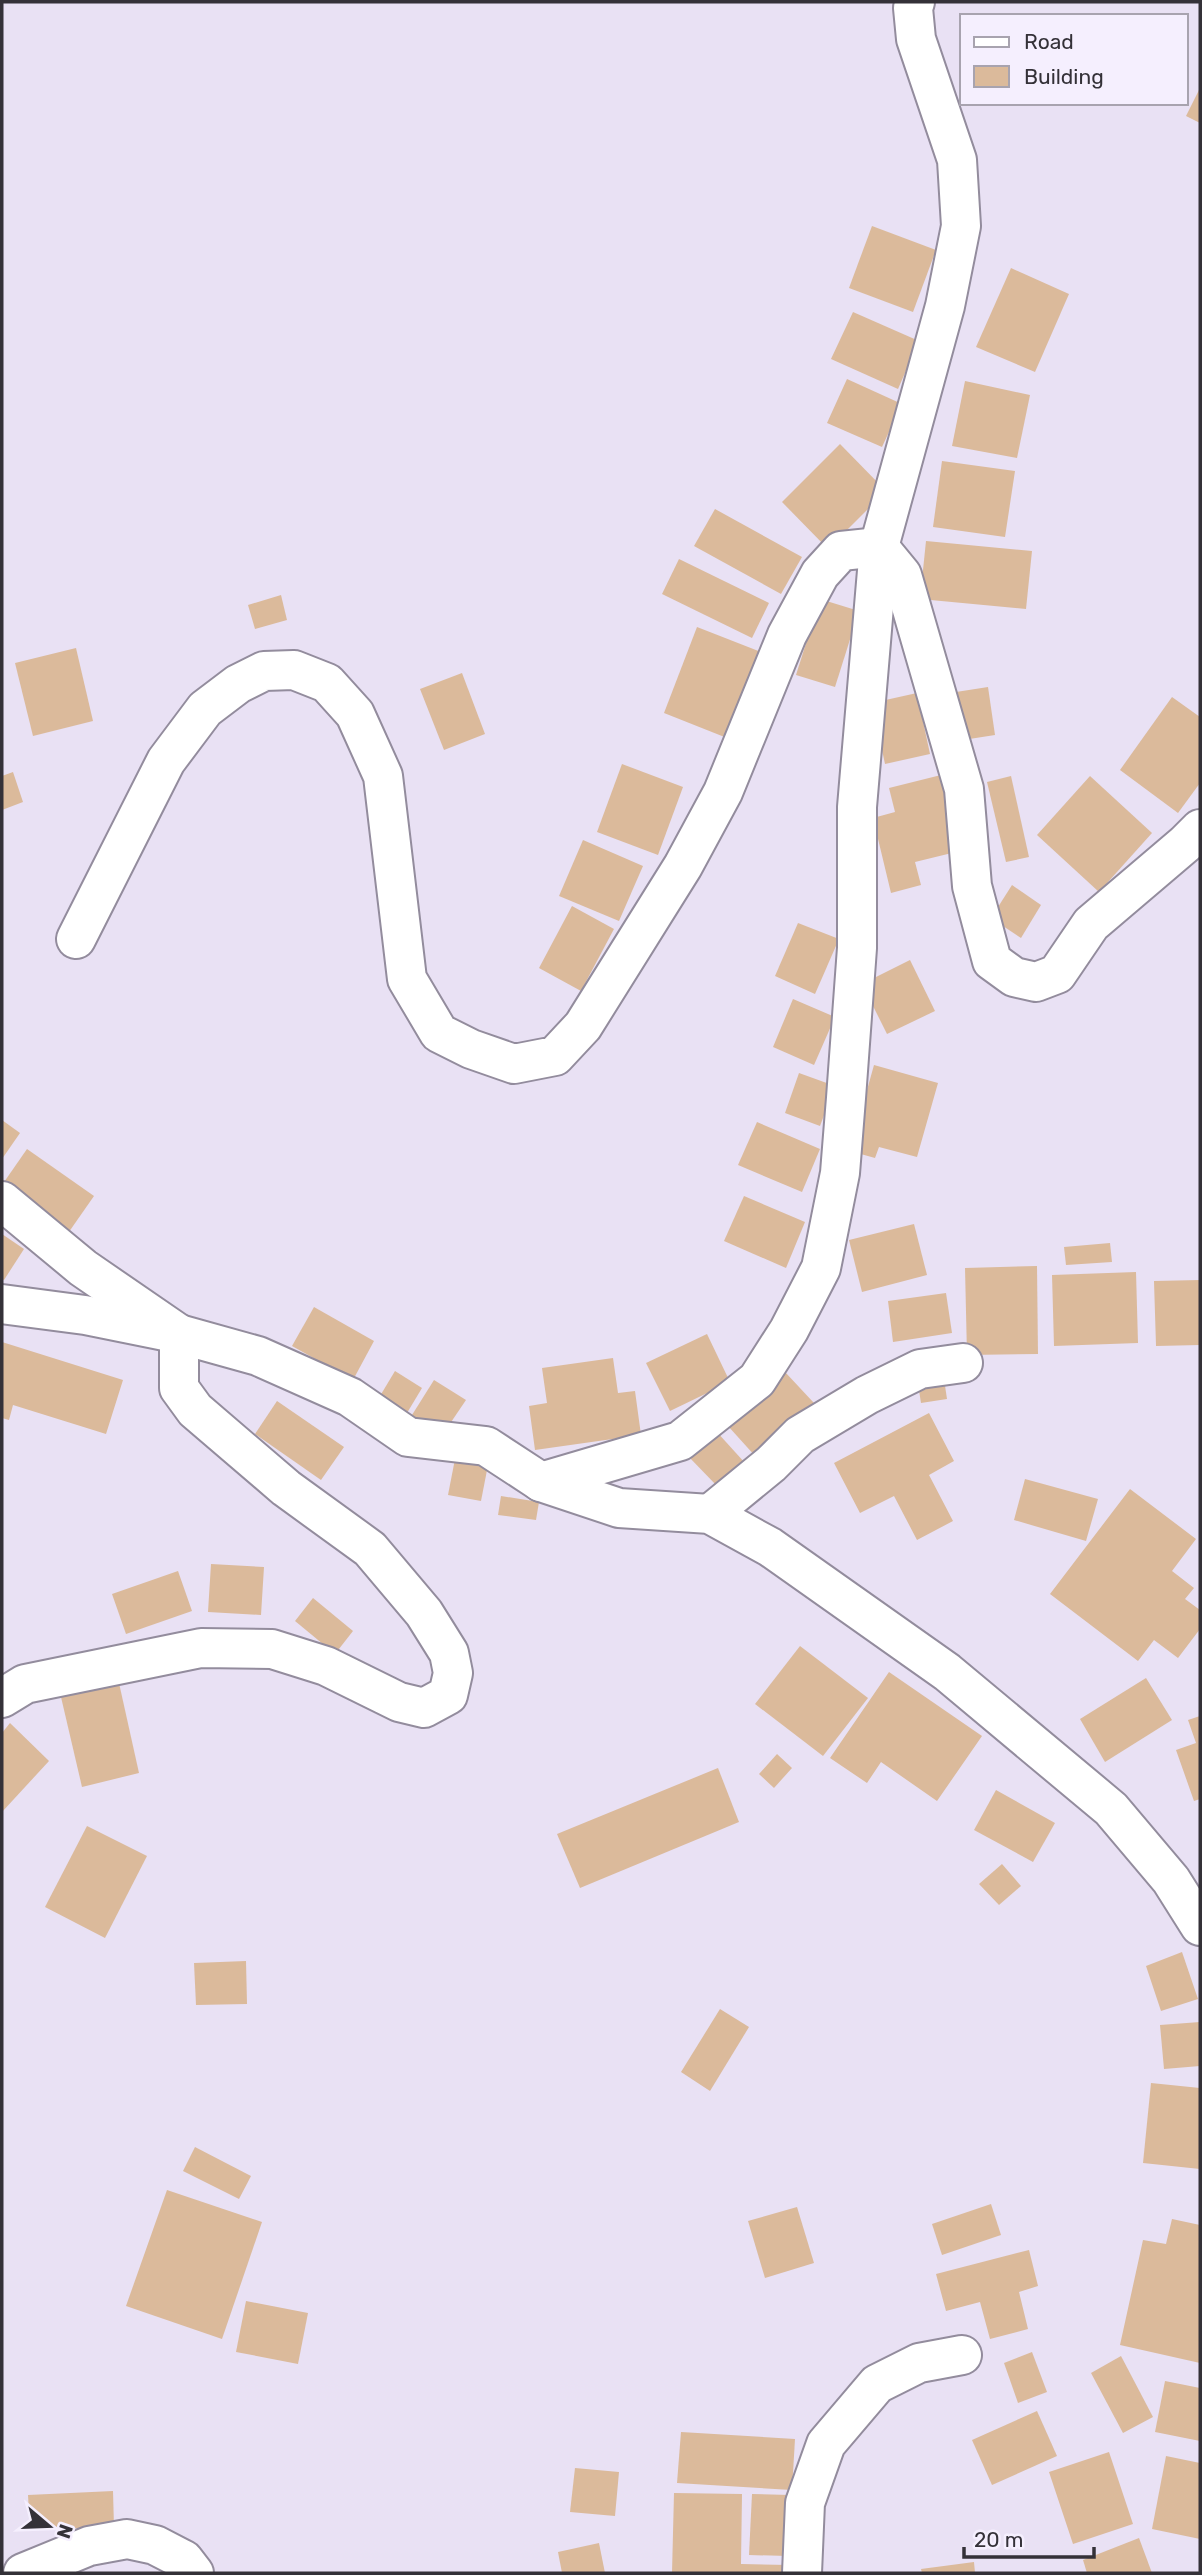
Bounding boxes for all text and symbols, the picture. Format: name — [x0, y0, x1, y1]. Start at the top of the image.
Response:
legend — [960, 14, 1188, 105]
text: Road — [1024, 29, 1074, 54]
text: Building — [1024, 64, 1104, 89]
north arrow — [14, 2491, 84, 2561]
scale bar — [964, 2516, 1094, 2560]
text: N — [52, 2521, 78, 2542]
text: 20 m — [974, 2527, 1023, 2552]

